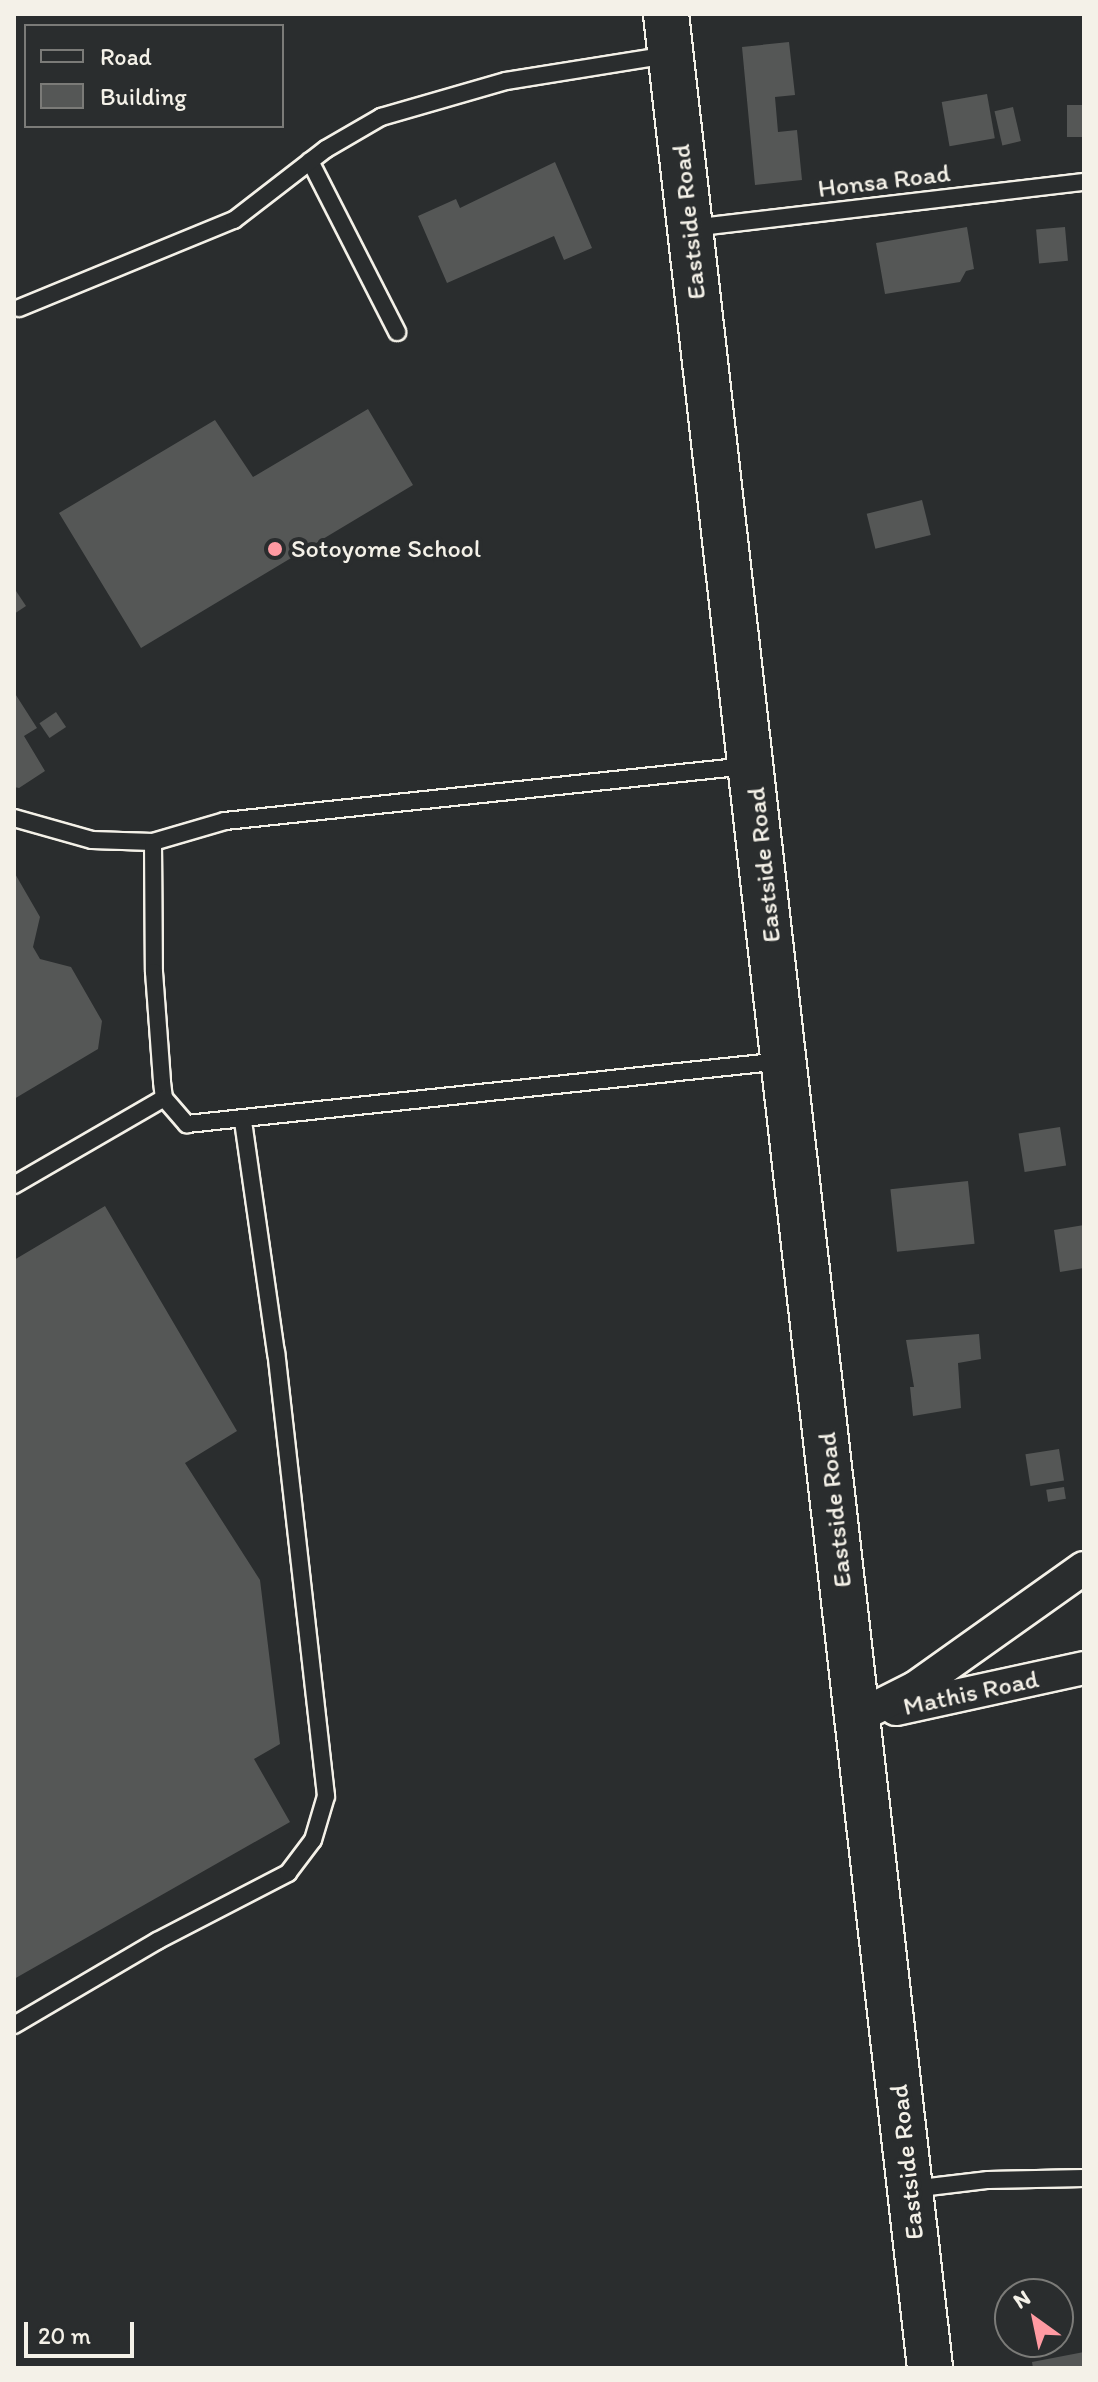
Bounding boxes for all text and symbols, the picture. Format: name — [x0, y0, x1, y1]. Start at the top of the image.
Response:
legend — [24, 24, 284, 128]
text: Road — [100, 42, 152, 71]
text: Building — [100, 82, 187, 111]
street label: Eastside Road — [665, 143, 713, 301]
street label: Honsa Road — [816, 157, 952, 205]
place label: Sotoyome School — [291, 533, 481, 565]
marker: Sotoyome School — [266, 540, 284, 558]
street label: Eastside Road — [740, 786, 788, 944]
street label: Eastside Road — [811, 1431, 859, 1589]
street label: Mathis Road — [901, 1663, 1041, 1723]
street label: Eastside Road — [883, 2083, 931, 2241]
north arrow — [994, 2278, 1074, 2358]
text: N — [1008, 2284, 1035, 2315]
scale bar — [28, 2306, 138, 2356]
text: 20 m — [38, 2321, 91, 2350]

